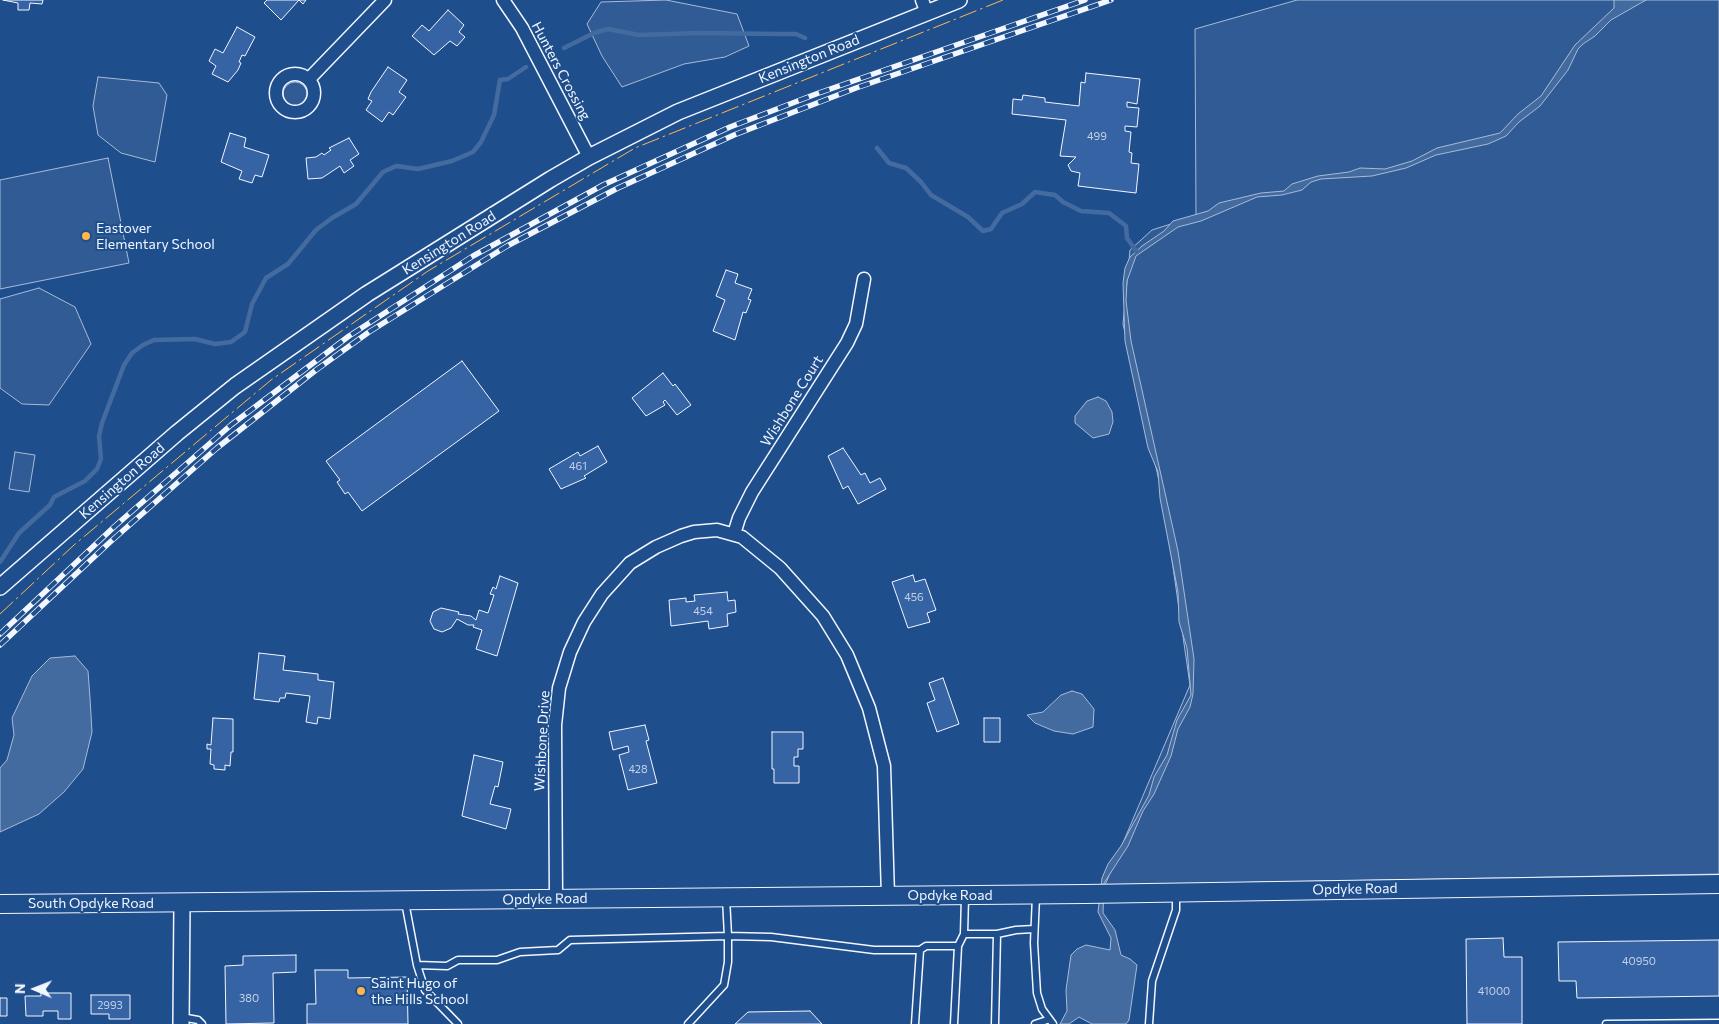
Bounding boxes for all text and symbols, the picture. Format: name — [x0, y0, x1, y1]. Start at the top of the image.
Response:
street label: Hunters Crossing — [528, 19, 594, 123]
street label: Kensington Road — [756, 31, 862, 87]
house number: 499 — [1087, 129, 1107, 143]
street label: Kensington Road — [399, 207, 499, 279]
place label: Eastover Elementary School — [96, 220, 215, 252]
marker: Eastover Elementary School — [80, 230, 92, 242]
street label: Wishbone Court — [757, 352, 827, 450]
street label: Kensington Road — [76, 439, 168, 523]
house number: 461 — [569, 459, 587, 473]
house number: 456 — [904, 590, 924, 604]
house number: 454 — [693, 604, 713, 618]
street label: Wishbone Drive — [531, 690, 553, 792]
house number: 428 — [628, 762, 648, 776]
street label: Opdyke Road — [1312, 880, 1398, 898]
street label: Opdyke Road — [907, 887, 993, 903]
street label: Opdyke Road — [502, 890, 588, 908]
street label: South Opdyke Road — [28, 895, 154, 911]
house number: 40950 — [1622, 954, 1656, 968]
north arrow — [10, 964, 60, 1014]
place label: Saint Hugo of the Hills School — [371, 975, 469, 1008]
text: N — [11, 983, 28, 994]
house number: 41000 — [1478, 984, 1510, 998]
marker: Saint Hugo of the Hills School — [355, 985, 367, 997]
house number: 380 — [239, 991, 259, 1005]
house number: 2993 — [97, 998, 123, 1012]

